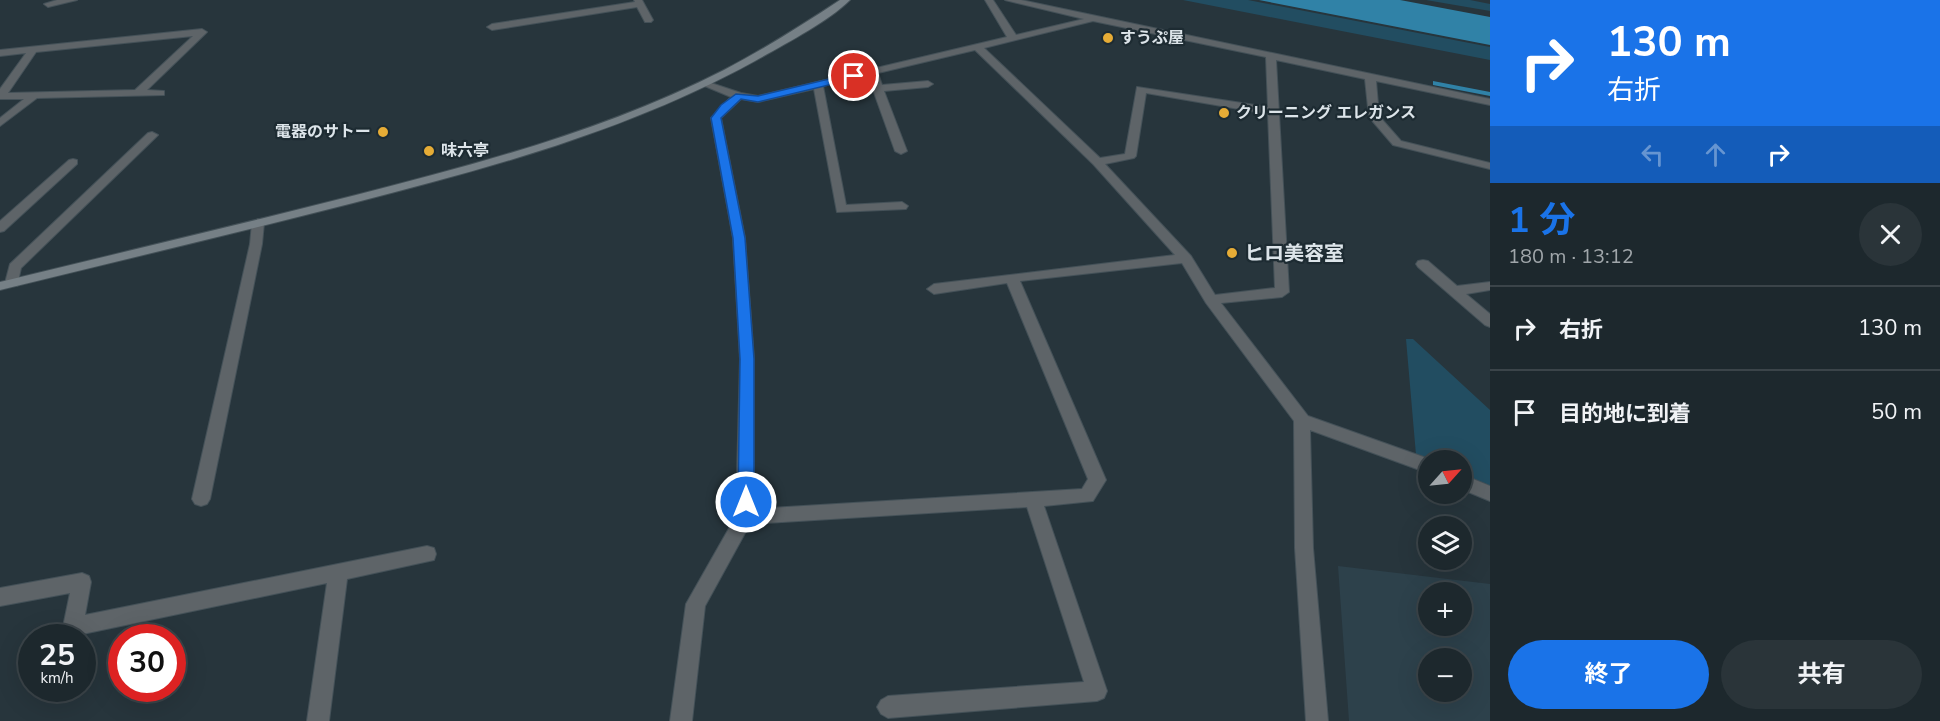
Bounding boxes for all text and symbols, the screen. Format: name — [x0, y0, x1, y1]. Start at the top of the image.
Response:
text: 130 m — [1607, 14, 1731, 71]
icon: right — [1508, 24, 1586, 102]
place label: すうぷ屋 — [1120, 27, 1184, 49]
marker: すうぷ屋 — [1101, 31, 1115, 45]
pin — [828, 50, 879, 101]
icon: arrive — [837, 59, 870, 92]
text: 右折 — [1607, 72, 1661, 109]
place label: クリーニング エレガンス — [1236, 102, 1416, 124]
marker: クリーニング エレガンス — [1217, 106, 1231, 120]
place label: 電器のサトー — [275, 121, 371, 143]
marker: 電器のサトー — [376, 125, 390, 139]
icon: left — [1636, 138, 1669, 171]
icon: ahead — [1699, 138, 1732, 171]
icon: right — [1762, 138, 1795, 171]
place label: 味六亭 — [441, 140, 489, 162]
marker: 味六亭 — [422, 144, 436, 158]
text: 1 分 — [1508, 196, 1575, 245]
button: close — [1859, 203, 1922, 266]
place label: ヒロ美容室 — [1244, 240, 1344, 267]
text: 180 m · 13:12 — [1508, 243, 1634, 270]
marker: ヒロ美容室 — [1225, 246, 1239, 260]
icon: right — [1508, 312, 1541, 345]
text: 130 m — [1858, 313, 1922, 343]
text: 右折 — [1559, 315, 1603, 345]
icon: arrive — [1508, 396, 1541, 429]
text: 50 m — [1871, 397, 1922, 427]
text: 目的地に到着 — [1559, 399, 1691, 429]
north arrow — [1418, 450, 1472, 504]
map controls — [1418, 450, 1472, 702]
position arrow — [714, 470, 778, 534]
button: layers — [1418, 516, 1472, 570]
button: + — [1418, 582, 1472, 636]
speed limit sign: 30 — [108, 624, 186, 702]
text: 25 — [39, 635, 75, 676]
button: 終了 — [1508, 640, 1709, 709]
button: 共有 — [1721, 640, 1922, 709]
button: − — [1418, 648, 1472, 702]
text: km/h — [40, 668, 74, 688]

